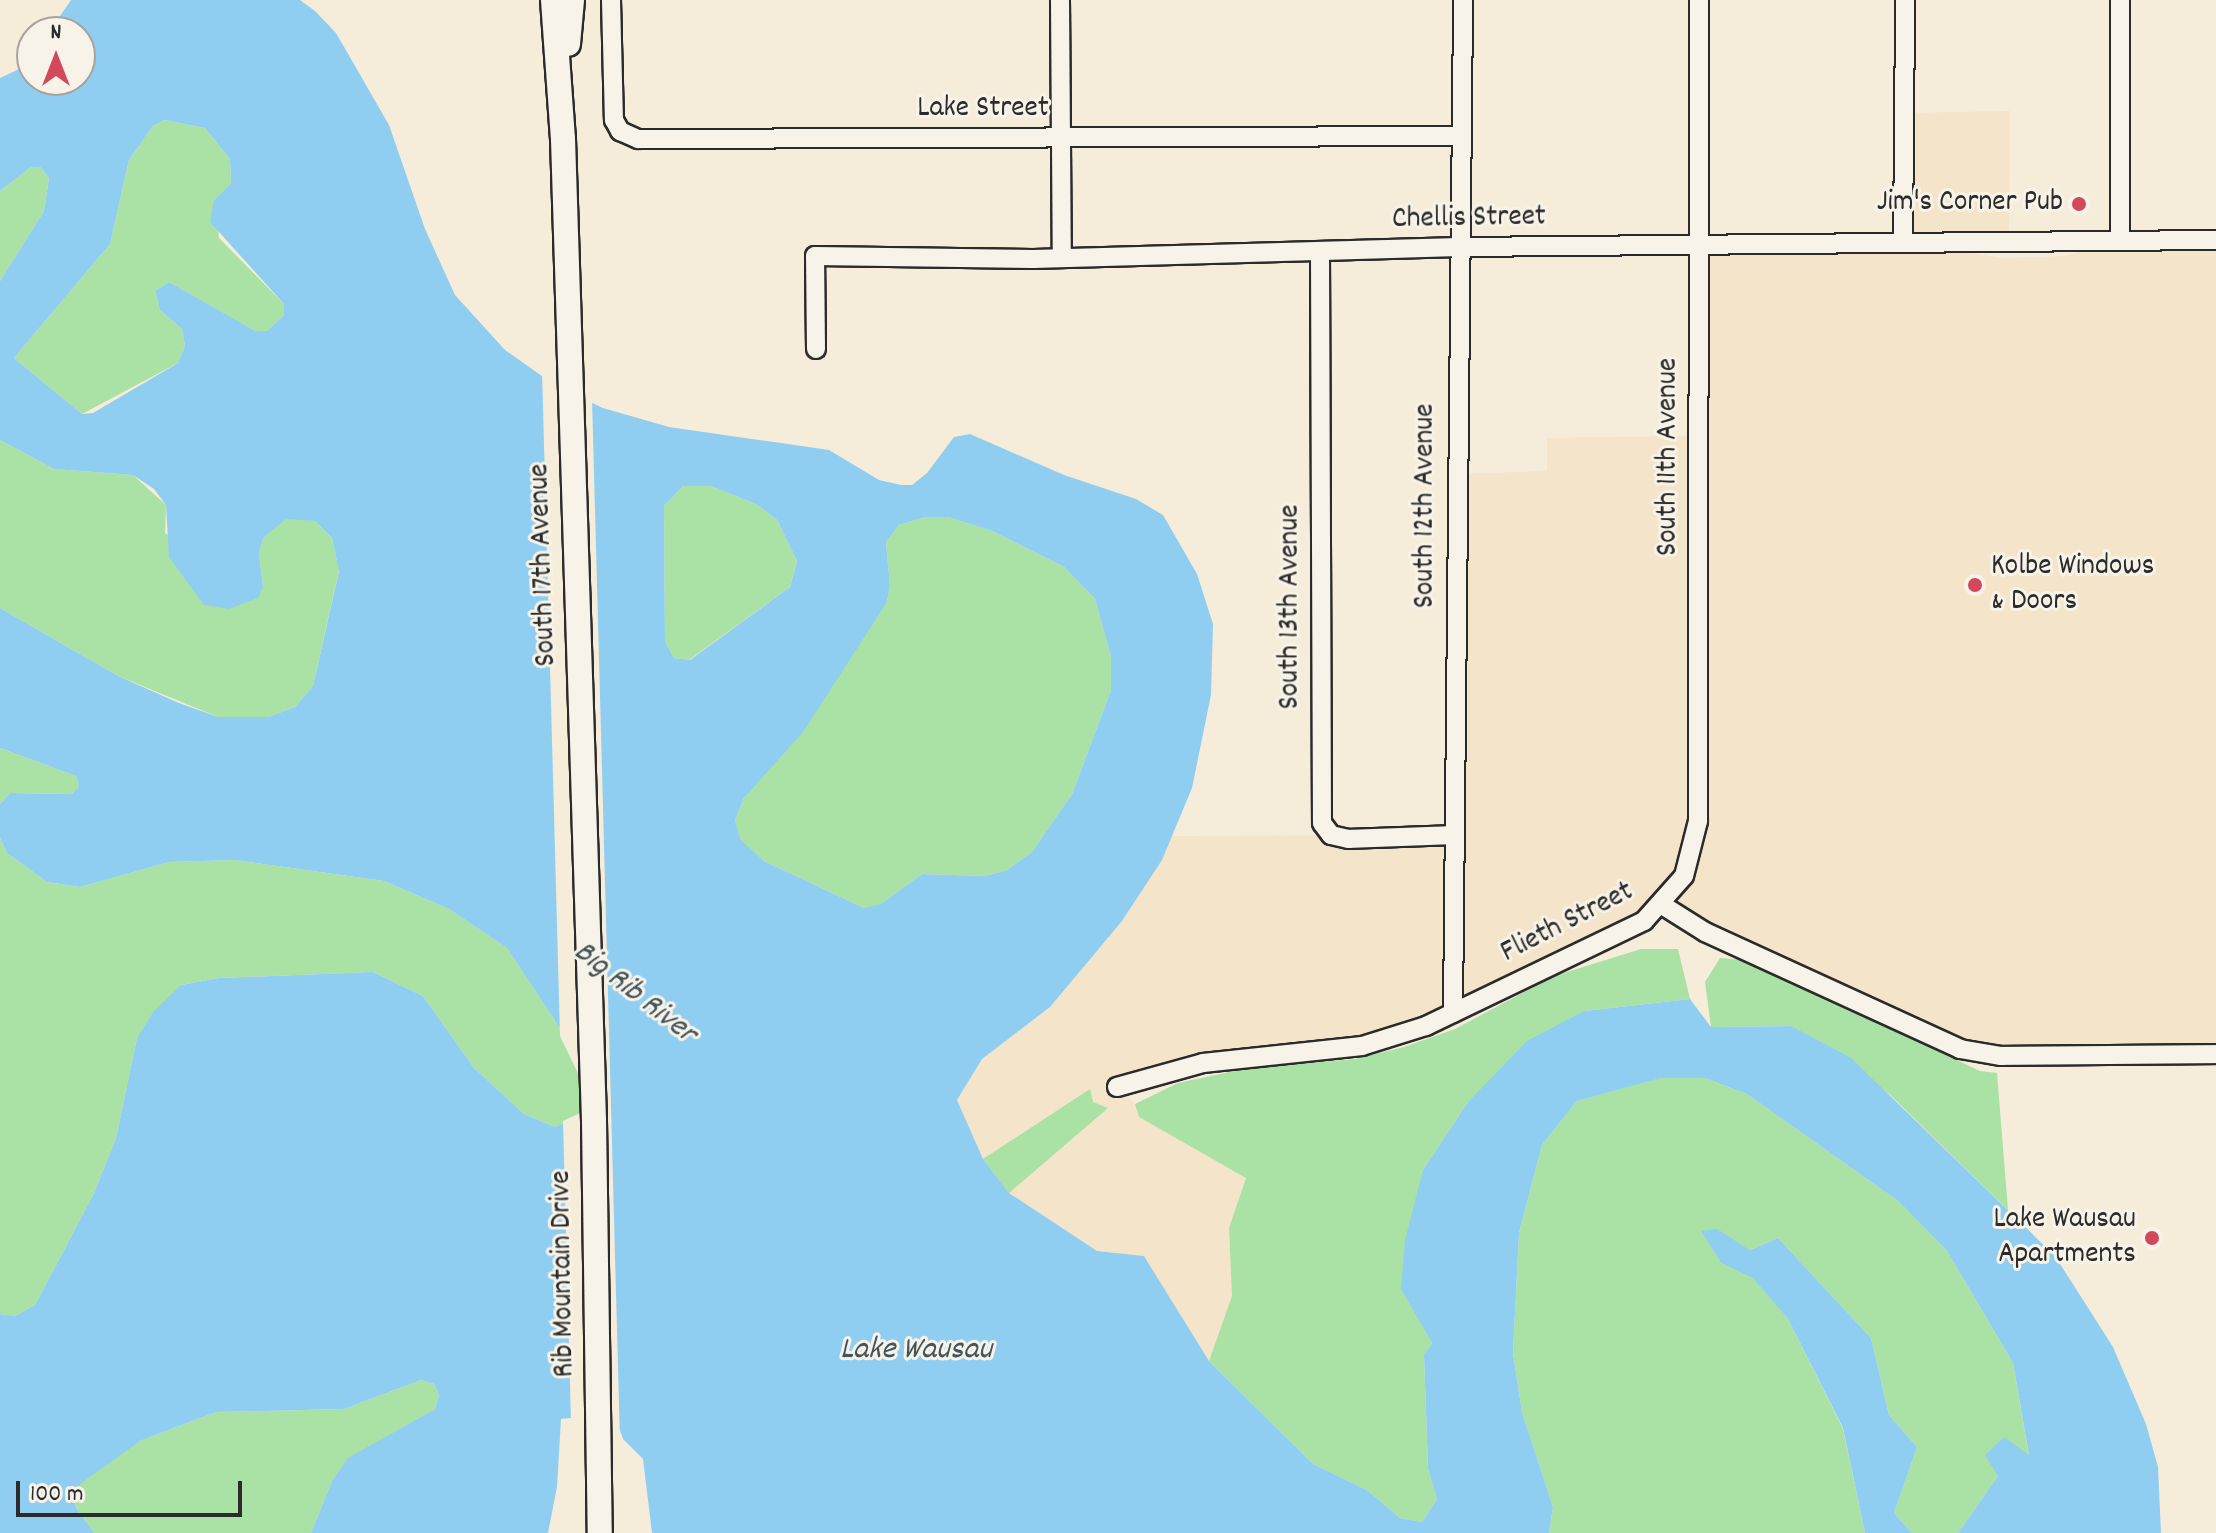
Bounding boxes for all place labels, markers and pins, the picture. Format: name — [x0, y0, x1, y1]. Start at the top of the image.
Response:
place label: Jim's Corner Pub — [1877, 186, 2063, 222]
marker: Jim's Corner Pub — [2070, 195, 2088, 213]
place label: Kolbe Windows & Doors — [1991, 550, 2154, 620]
marker: Kolbe Windows & Doors — [1966, 576, 1984, 594]
place label: Lake Wausau Apartments — [1993, 1203, 2136, 1274]
marker: Lake Wausau Apartments — [2143, 1229, 2161, 1247]

